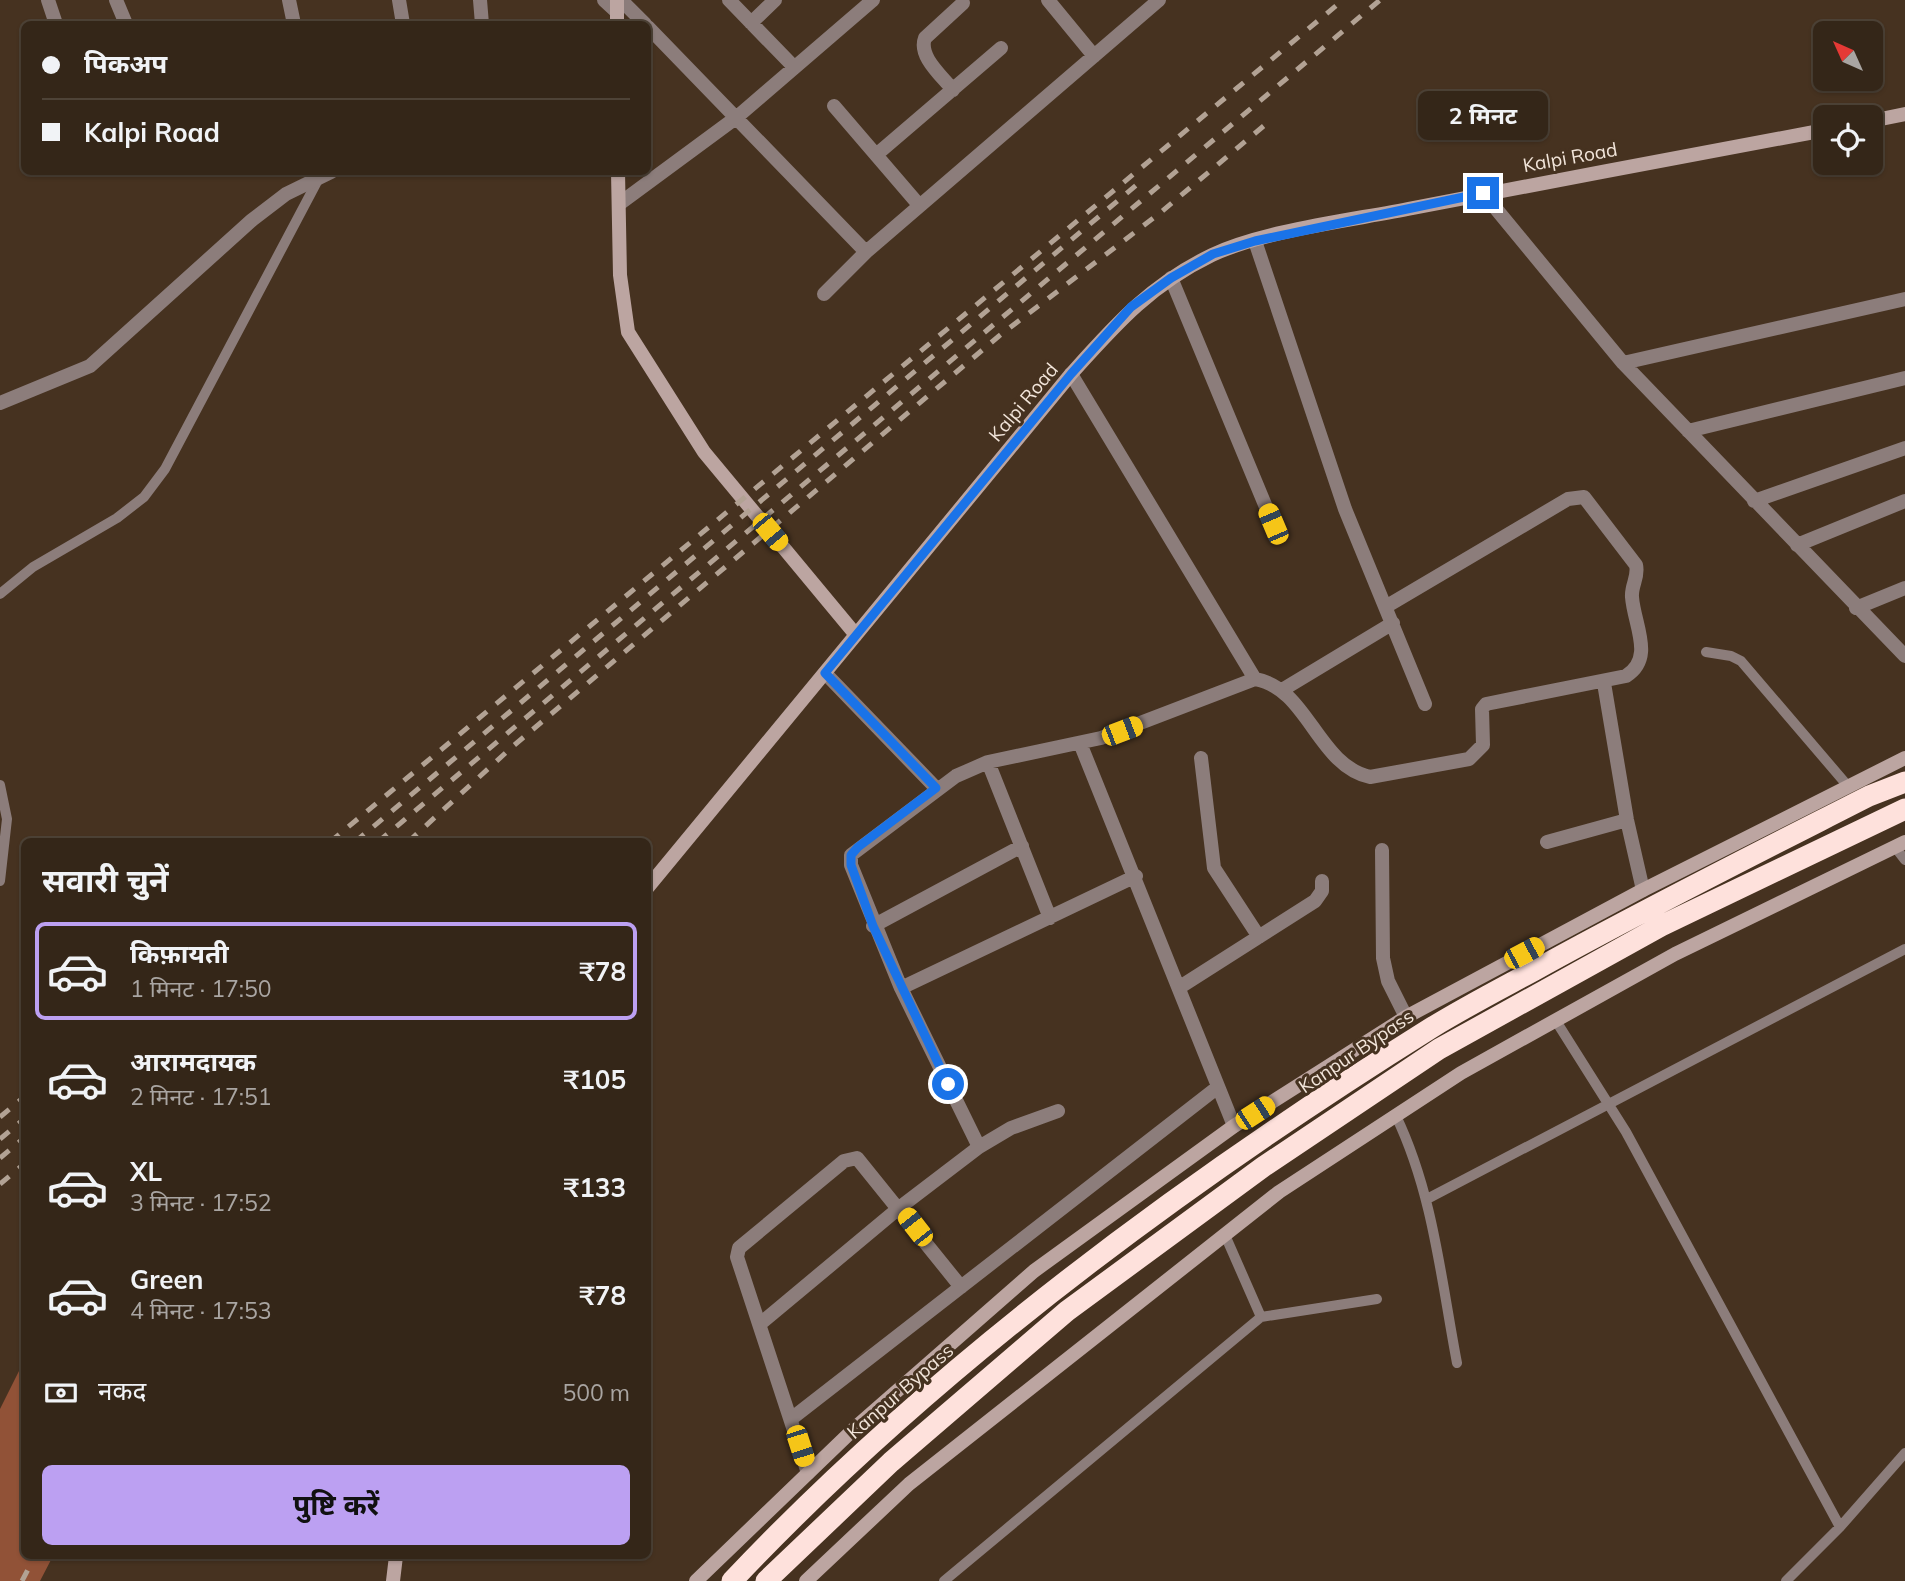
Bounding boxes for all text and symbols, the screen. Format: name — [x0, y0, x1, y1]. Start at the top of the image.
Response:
north arrow — [1813, 21, 1883, 91]
map controls — [1813, 21, 1883, 175]
text: पिकअप — [84, 47, 167, 80]
callout: 2 मिनट — [1418, 92, 1548, 140]
text: 2 मिनट — [1449, 101, 1517, 130]
button: locate — [1813, 105, 1883, 175]
text: Kalpi Road — [84, 116, 220, 149]
street label: Kalpi Road — [1521, 137, 1619, 177]
route end — [1467, 177, 1499, 209]
street label: Kalpi Road — [983, 358, 1063, 446]
car — [1256, 501, 1291, 547]
car — [749, 509, 792, 555]
car — [1099, 714, 1146, 748]
text: सवारी चुनें — [42, 860, 169, 900]
car — [1501, 934, 1548, 972]
text: किफ़ायती — [130, 937, 229, 970]
icon: car — [46, 940, 109, 1003]
text: ₹78 — [579, 955, 626, 988]
text: 1 मिनट · 17:50 — [130, 974, 272, 1003]
street label: Kanpur Bypass — [1294, 1004, 1418, 1098]
text: आरामदायक — [130, 1045, 256, 1078]
icon: car — [46, 1048, 109, 1111]
text: ₹105 — [564, 1063, 626, 1096]
route start — [932, 1068, 964, 1100]
text: 2 मिनट · 17:51 — [130, 1082, 272, 1111]
car — [1232, 1093, 1279, 1133]
text: XL — [130, 1155, 162, 1188]
icon: car — [46, 1156, 109, 1219]
text: ₹133 — [564, 1171, 626, 1204]
text: 3 मिनट · 17:52 — [130, 1188, 272, 1217]
car — [894, 1204, 937, 1250]
text: Green — [130, 1263, 203, 1296]
icon: car — [46, 1264, 109, 1327]
text: ₹78 — [579, 1279, 626, 1312]
text: 4 मिनट · 17:53 — [130, 1296, 272, 1325]
street label: Kanpur Bypass — [842, 1338, 958, 1444]
icon: cash — [42, 1374, 80, 1412]
text: नकद — [98, 1374, 146, 1407]
text: 500 m — [562, 1378, 630, 1407]
car — [784, 1423, 817, 1469]
button: पुष्टि करें — [42, 1465, 630, 1545]

